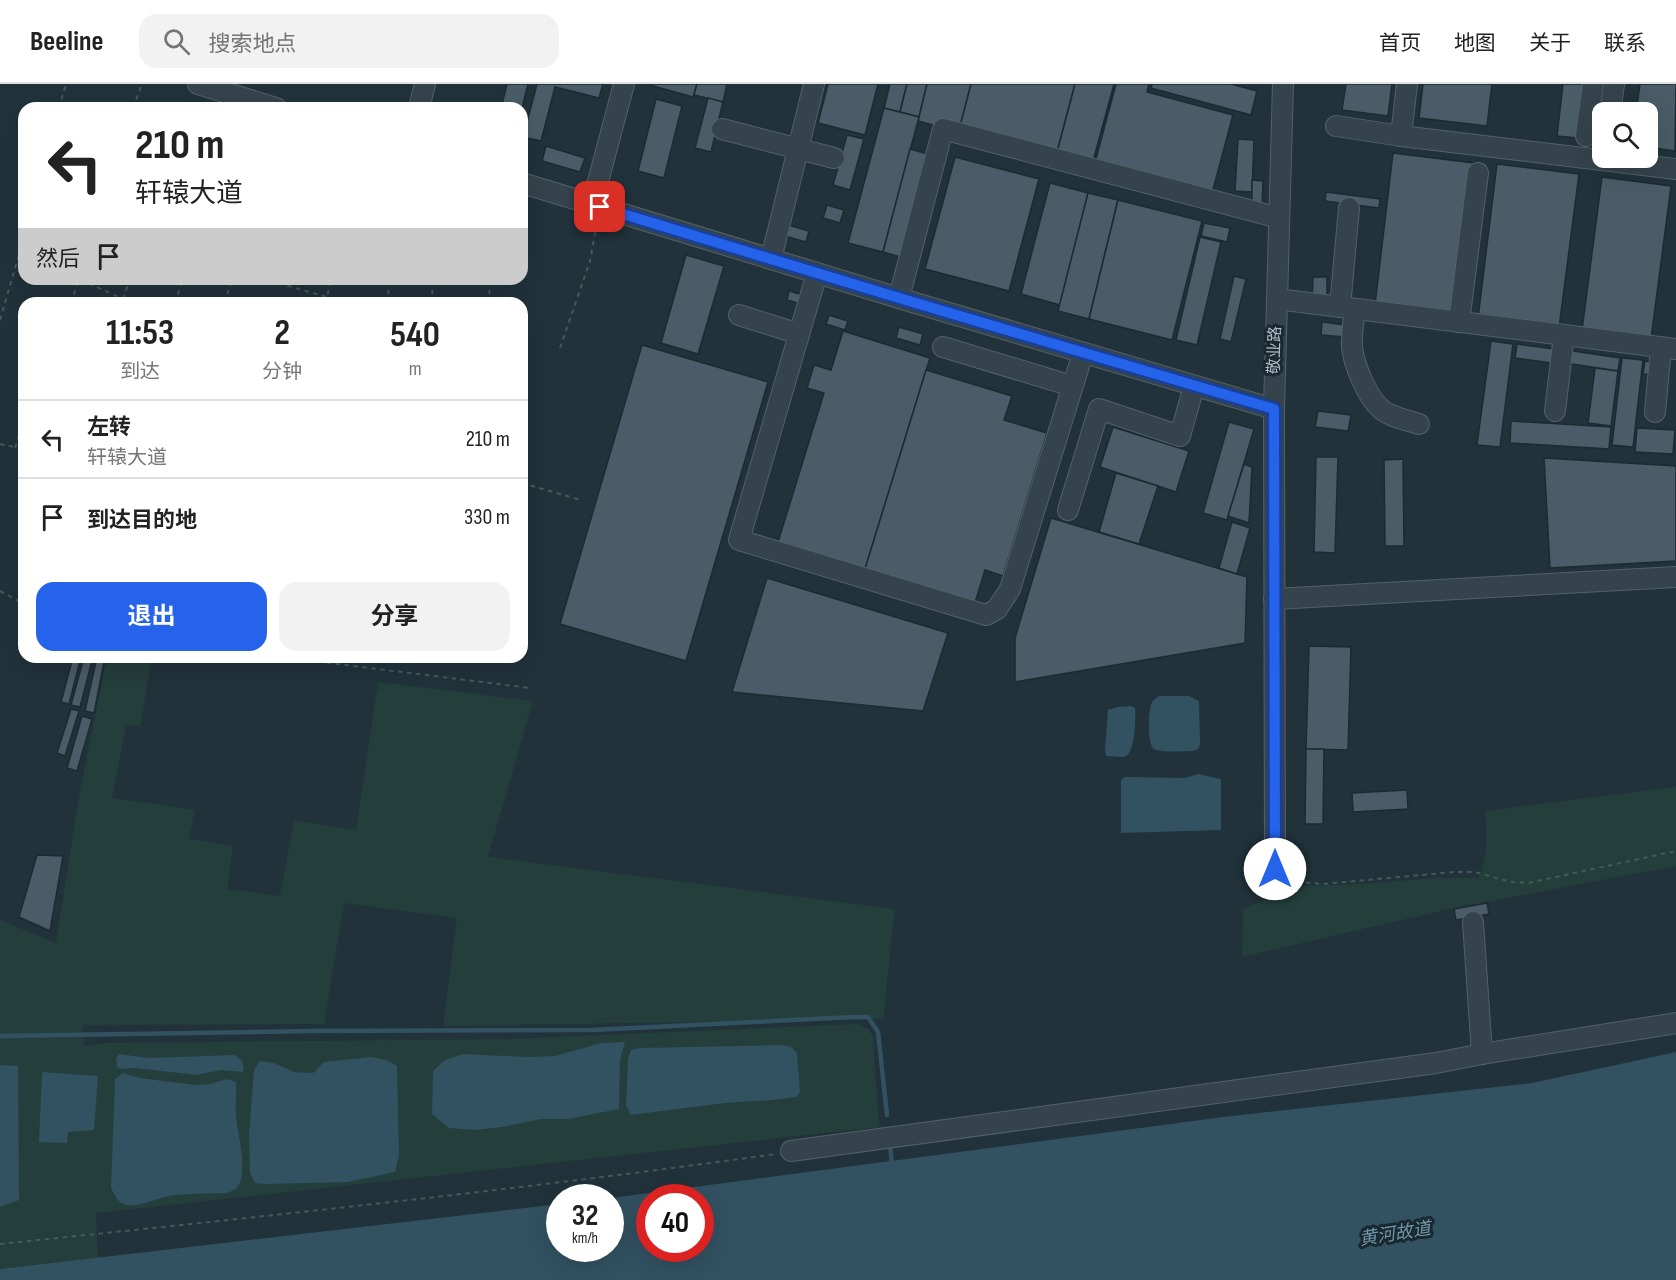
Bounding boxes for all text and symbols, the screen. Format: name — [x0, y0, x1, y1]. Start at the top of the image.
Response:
search box — [139, 14, 559, 68]
text: Beeline — [30, 25, 103, 58]
icon: search — [160, 25, 193, 58]
text: 搜索地点 — [208, 31, 296, 58]
text: 首页 — [1379, 31, 1421, 56]
text: 地图 — [1454, 31, 1496, 56]
text: 关于 — [1529, 31, 1571, 56]
text: 联系 — [1604, 31, 1646, 56]
map controls — [1592, 102, 1658, 168]
button: search — [1592, 102, 1658, 168]
text: 210 m — [135, 120, 224, 171]
icon: left — [36, 126, 114, 204]
text: 轩辕大道 — [135, 178, 243, 210]
pin — [574, 181, 625, 232]
icon: arrive — [583, 190, 616, 223]
icon: arrive — [92, 240, 125, 273]
text: 然后 — [36, 246, 80, 273]
text: 11:53 — [106, 312, 174, 355]
text: 2 — [274, 312, 290, 355]
text: 540 — [390, 314, 440, 357]
street label: 敬业路 — [1265, 326, 1285, 374]
text: m — [409, 357, 422, 381]
text: 到达 — [120, 360, 160, 384]
text: 分钟 — [262, 360, 302, 384]
text: 左转 — [87, 414, 131, 441]
icon: left — [36, 423, 69, 456]
text: 210 m — [466, 426, 510, 453]
text: 轩辕大道 — [87, 446, 167, 470]
icon: arrive — [36, 501, 69, 534]
text: 330 m — [464, 504, 510, 531]
text: 到达目的地 — [87, 507, 197, 534]
button: 退出 — [36, 582, 267, 651]
button: 分享 — [279, 582, 510, 651]
position arrow — [1243, 837, 1307, 901]
speed limit sign: 40 — [636, 1184, 714, 1262]
text: 32 — [572, 1198, 598, 1234]
water label: 黄河故道 — [1358, 1218, 1435, 1250]
text: km/h — [572, 1229, 598, 1248]

